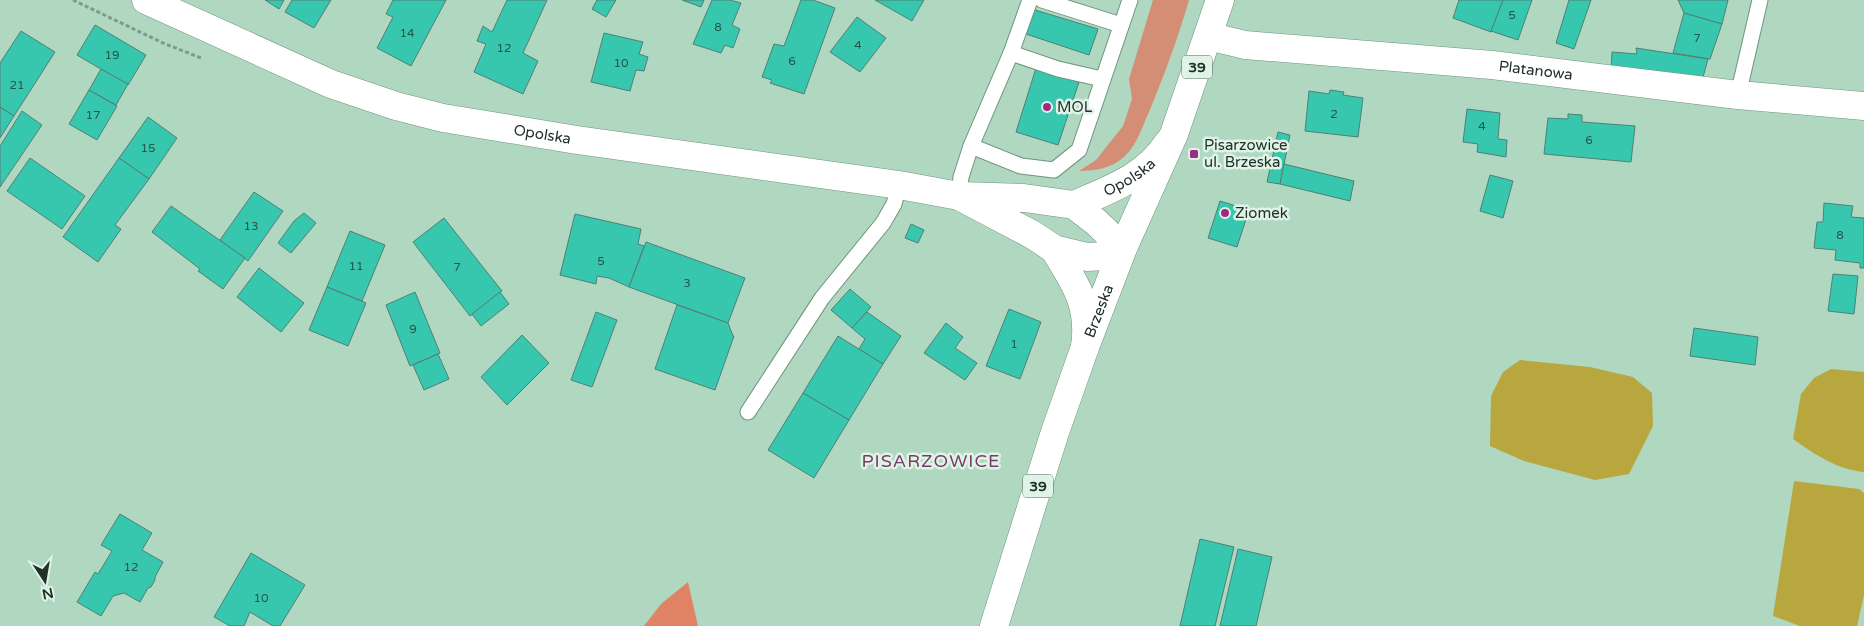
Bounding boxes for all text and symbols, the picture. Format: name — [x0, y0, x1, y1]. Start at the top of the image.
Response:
house number: 5 — [1508, 8, 1516, 22]
house number: 8 — [714, 20, 722, 34]
house number: 14 — [399, 26, 415, 40]
house number: 7 — [1693, 31, 1701, 45]
house number: 4 — [854, 38, 862, 52]
house number: 12 — [496, 41, 512, 55]
house number: 19 — [104, 48, 120, 62]
house number: 6 — [788, 54, 796, 68]
house number: 10 — [613, 56, 629, 70]
road number: 39 — [1182, 56, 1212, 78]
street label: Platanowa — [1498, 57, 1574, 84]
house number: 21 — [9, 78, 25, 92]
place label: MOL — [1057, 98, 1093, 116]
marker: MOL — [1041, 101, 1053, 113]
house number: 2 — [1330, 107, 1338, 121]
house number: 17 — [85, 108, 101, 122]
house number: 4 — [1478, 119, 1486, 133]
street label: Opolska — [512, 121, 572, 148]
house number: 6 — [1585, 133, 1593, 147]
place label: Pisarzowice ul. Brzeska — [1204, 136, 1288, 171]
house number: 15 — [140, 141, 156, 155]
marker: Pisarzowice ul. Brzeska — [1188, 148, 1200, 160]
street label: Opolska — [1101, 154, 1159, 200]
place label: Ziomek — [1235, 204, 1288, 222]
marker: Ziomek — [1219, 207, 1231, 219]
house number: 13 — [243, 219, 259, 233]
house number: 8 — [1836, 228, 1844, 242]
house number: 5 — [597, 254, 605, 268]
house number: 11 — [348, 259, 364, 273]
house number: 7 — [453, 260, 461, 274]
house number: 3 — [683, 276, 691, 290]
street label: Brzeska — [1080, 282, 1117, 340]
house number: 9 — [409, 322, 417, 336]
house number: 1 — [1010, 337, 1018, 351]
district label: PISARZOWICE — [862, 450, 1000, 472]
road number: 39 — [1023, 474, 1053, 498]
north arrow — [20, 556, 70, 606]
house number: 12 — [123, 560, 139, 574]
text: N — [40, 584, 55, 603]
house number: 10 — [253, 591, 269, 605]

